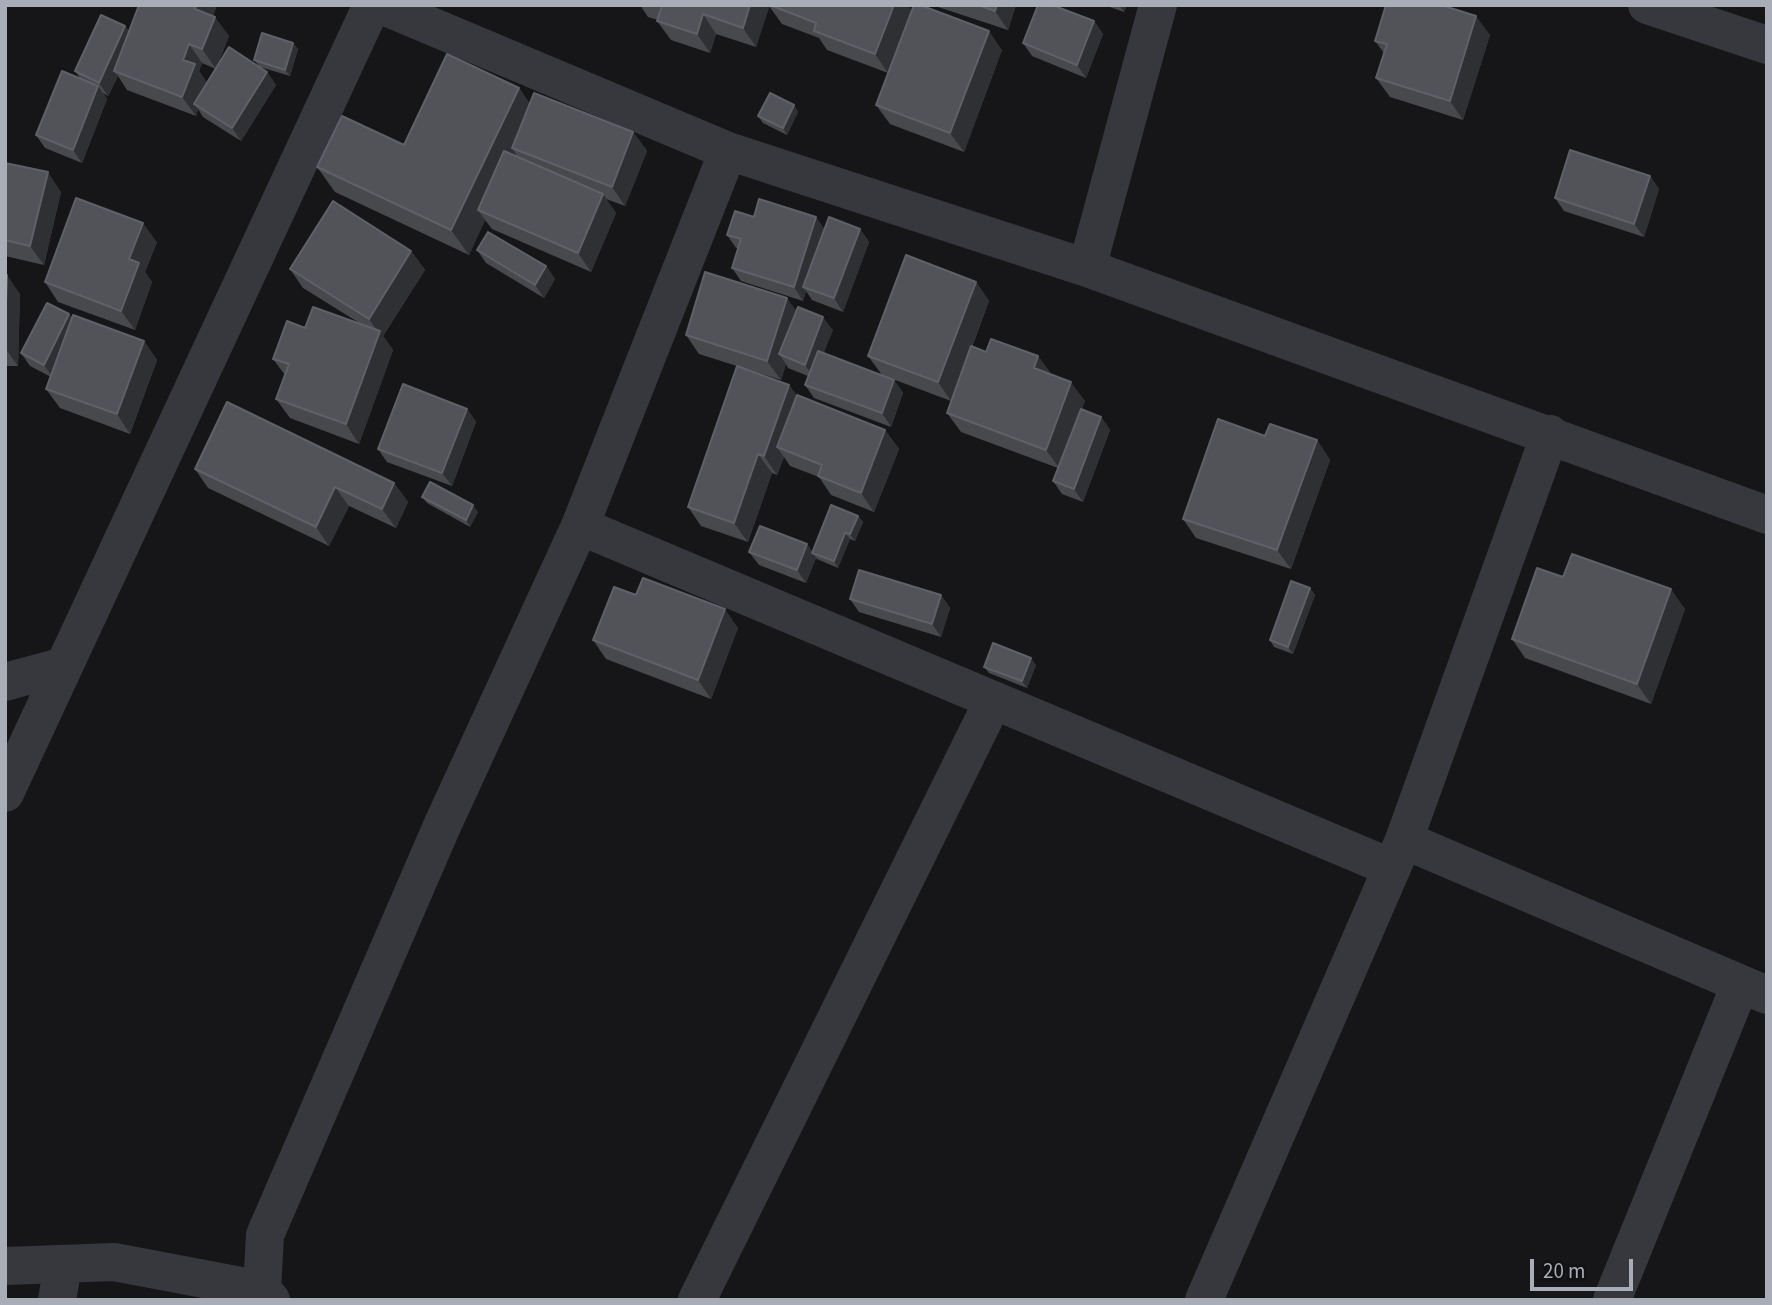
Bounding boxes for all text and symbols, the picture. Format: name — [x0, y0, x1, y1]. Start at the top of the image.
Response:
scale bar — [1534, 1246, 1637, 1290]
text: 20 m — [1543, 1256, 1585, 1286]

